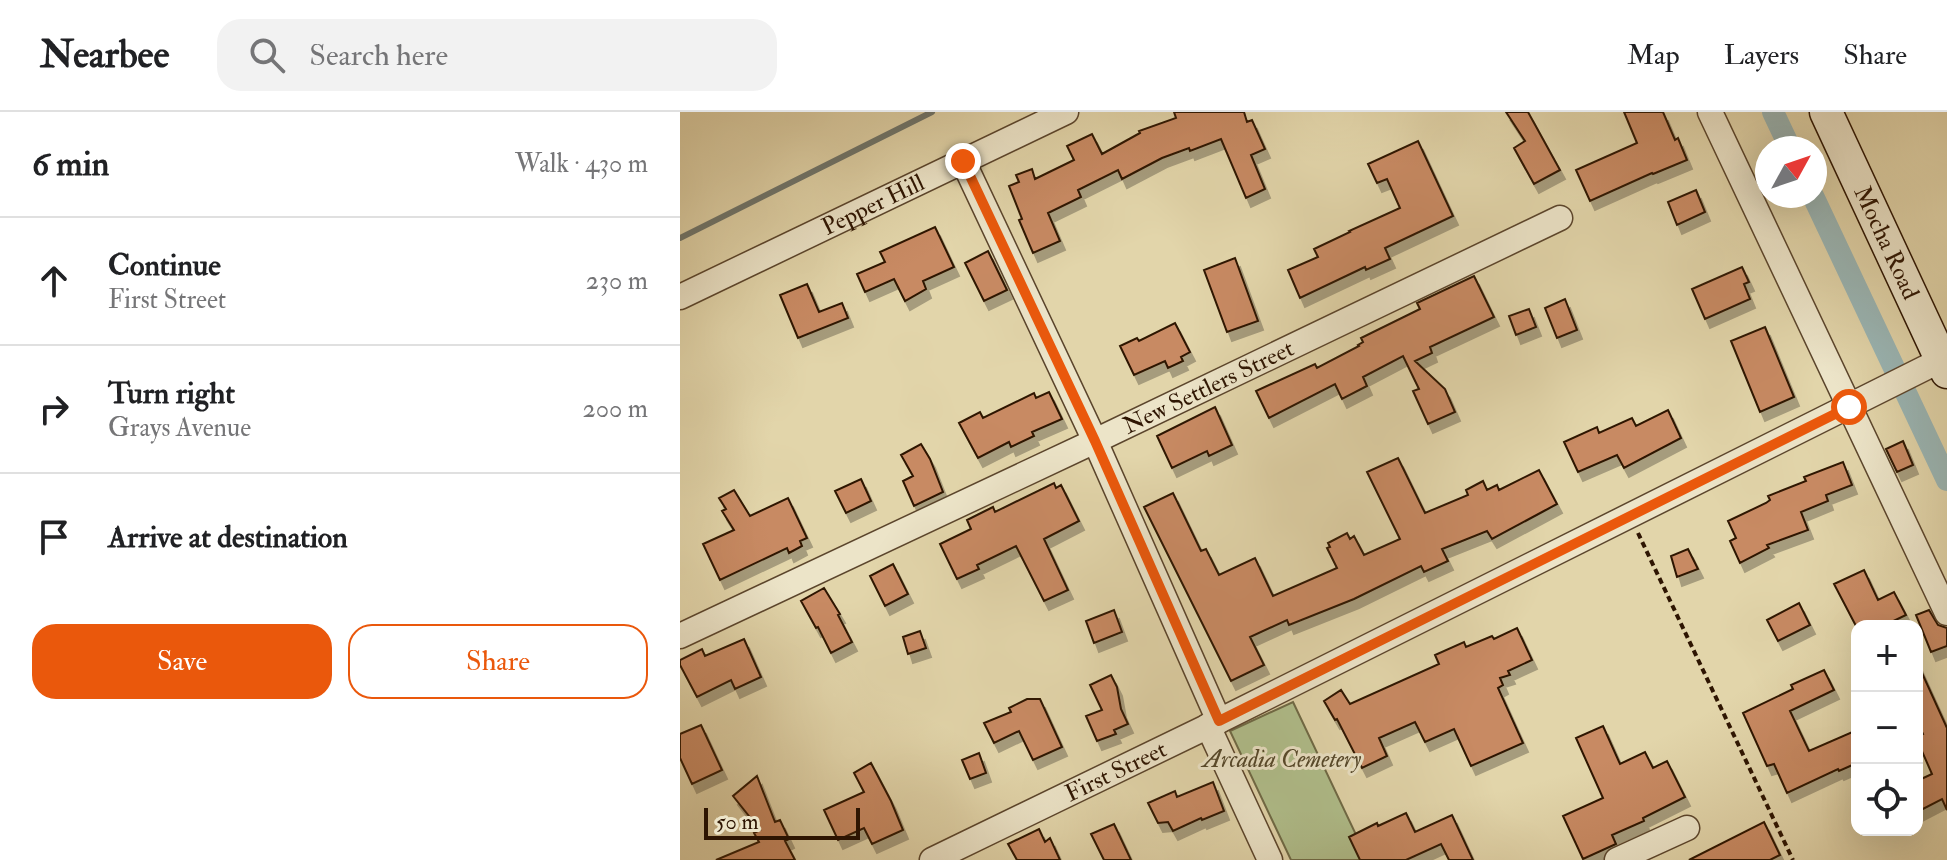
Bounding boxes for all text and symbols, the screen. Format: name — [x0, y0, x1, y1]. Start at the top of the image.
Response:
search box — [217, 19, 777, 91]
text: Nearbee — [40, 31, 169, 79]
icon: search — [245, 33, 289, 77]
text: Search here — [309, 37, 448, 74]
text: Map — [1627, 38, 1680, 73]
text: Layers — [1724, 38, 1799, 73]
text: Share — [1843, 38, 1907, 73]
north arrow — [1755, 136, 1827, 208]
text: 6 min — [32, 143, 109, 186]
route end — [945, 143, 981, 179]
text: Walk · 430 m — [515, 148, 648, 180]
street label: Pepper Hill — [817, 167, 930, 243]
street label: Mocha Road — [1847, 181, 1926, 305]
text: Continue — [108, 247, 221, 284]
icon: ahead — [32, 259, 76, 303]
text: 230 m — [586, 265, 648, 297]
text: First Street — [108, 284, 226, 316]
street label: New Settlers Street — [1118, 333, 1299, 441]
text: Turn right — [108, 375, 235, 412]
icon: right — [32, 387, 76, 431]
route start — [1831, 389, 1867, 425]
text: 200 m — [583, 393, 648, 425]
text: Grays Avenue — [108, 412, 251, 444]
icon: arrive — [32, 515, 76, 559]
text: Arrive at destination — [108, 519, 348, 556]
map controls — [1851, 620, 1923, 836]
button: + — [1851, 620, 1923, 692]
button: Save — [32, 624, 332, 699]
button: Share — [348, 624, 648, 699]
button: − — [1851, 692, 1923, 764]
street label: First Street — [1060, 734, 1172, 809]
park label: Arcadia Cemetery — [1200, 744, 1362, 775]
button: locate — [1851, 764, 1923, 836]
scale bar — [704, 804, 860, 840]
text: 50 m — [716, 808, 758, 836]

